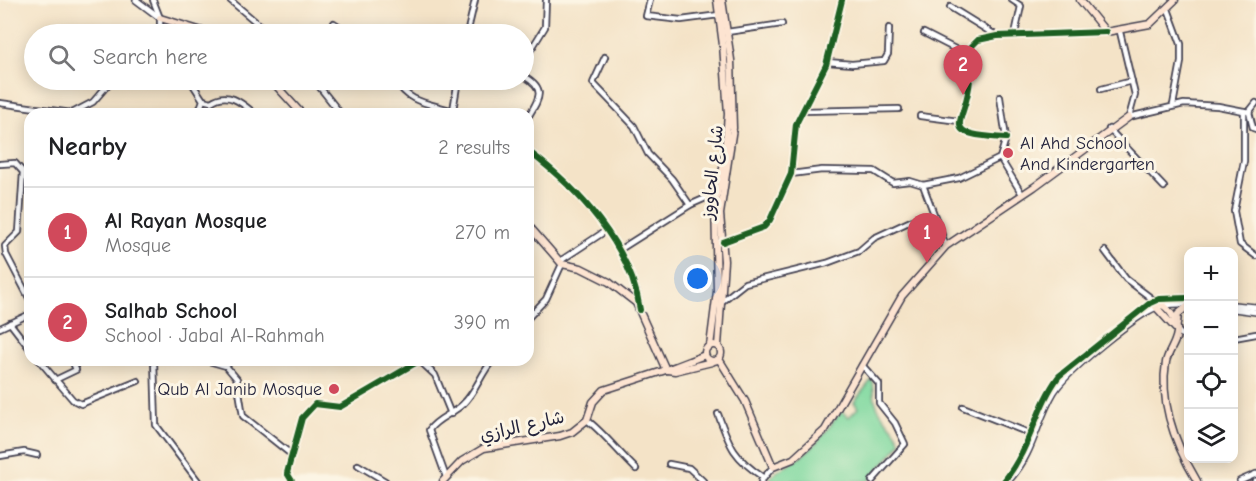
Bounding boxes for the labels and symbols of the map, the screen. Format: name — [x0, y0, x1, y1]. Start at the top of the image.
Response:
pin: 2 — [944, 46, 982, 95]
street label: شارع الحاووز — [697, 124, 729, 222]
place label: Al Ahd School And Kindergarten — [1020, 133, 1155, 175]
marker: Al Ahd School And Kindergarten — [1001, 146, 1015, 160]
pin: 1 — [908, 214, 946, 263]
your location — [683, 264, 712, 293]
place label: Qub Al Janib Mosque — [157, 379, 322, 400]
marker: Qub Al Janib Mosque — [327, 382, 341, 396]
street label: شارع الرازي — [478, 407, 567, 448]

